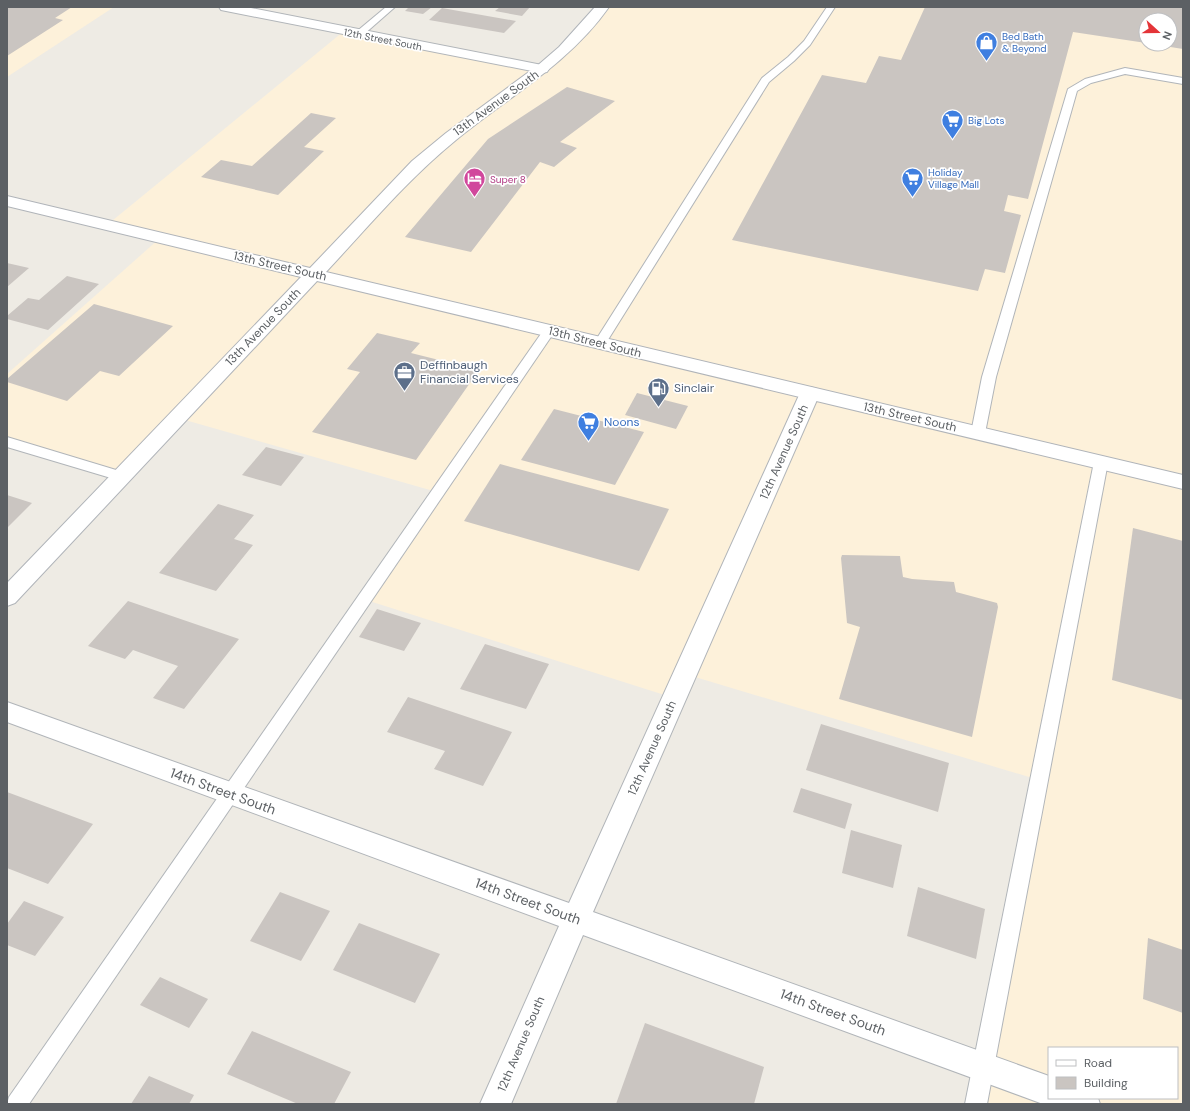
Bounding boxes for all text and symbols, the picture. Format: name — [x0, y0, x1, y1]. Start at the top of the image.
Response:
north arrow — [1138, 12, 1178, 52]
street label: 12th Street South — [343, 26, 423, 53]
shop icon: Bed Bath & Beyond — [973, 29, 999, 62]
text: N — [1159, 29, 1175, 42]
place label: Bed Bath & Beyond — [1002, 30, 1047, 55]
street label: 13th Avenue South — [450, 66, 542, 139]
supermarket icon: Big Lots — [939, 107, 965, 140]
place label: Big Lots — [968, 114, 1004, 127]
supermarket icon: Holiday Village Mall — [900, 165, 926, 198]
hotel icon: Super 8 — [461, 166, 487, 199]
place label: Holiday Village Mall — [928, 166, 979, 191]
place label: Super 8 — [490, 173, 526, 186]
street label: 13th Street South — [232, 247, 328, 285]
street label: 13th Avenue South — [222, 285, 304, 369]
street label: 13th Street South — [547, 323, 643, 361]
place label: Deffinbaugh Financial Services — [420, 357, 519, 387]
office icon: Deffinbaugh Financial Services — [391, 359, 417, 392]
fuel station icon: Sinclair — [645, 375, 671, 408]
place label: Sinclair — [674, 380, 715, 396]
street label: 13th Street South — [862, 398, 958, 436]
street label: 12th Avenue South — [756, 402, 812, 502]
supermarket icon: Noons — [575, 409, 601, 442]
place label: Noons — [604, 414, 639, 430]
street label: 12th Avenue South — [624, 698, 680, 798]
street label: 14th Street South — [168, 763, 278, 819]
street label: 14th Street South — [473, 873, 583, 929]
street label: 14th Street South — [778, 984, 888, 1040]
street label: 12th Avenue South — [494, 994, 548, 1094]
legend — [1048, 1047, 1178, 1099]
text: Road — [1084, 1055, 1112, 1071]
text: Building — [1084, 1075, 1128, 1091]

